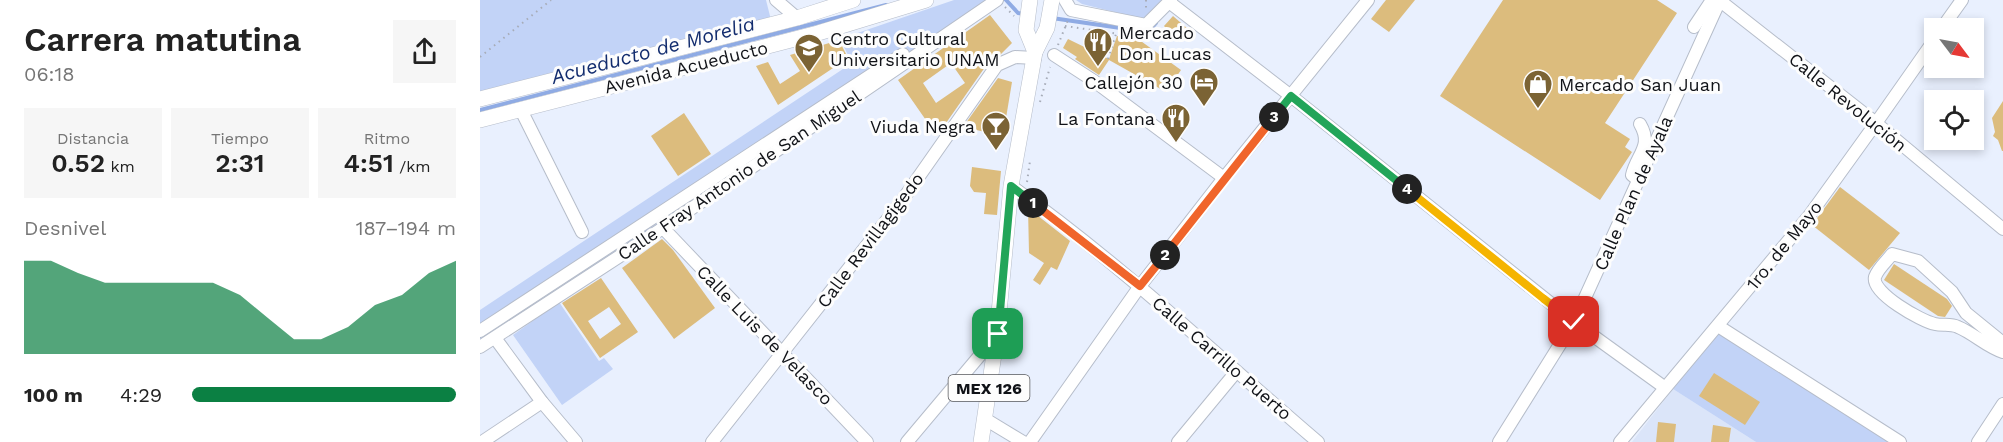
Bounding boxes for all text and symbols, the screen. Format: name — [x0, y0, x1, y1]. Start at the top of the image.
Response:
water label: Acueducto de Morelia — [548, 11, 757, 89]
north arrow — [1924, 18, 1984, 78]
map controls — [1924, 18, 1984, 150]
text: Carrera matutina — [24, 20, 301, 59]
button: share — [393, 20, 456, 83]
place label: Mercado Don Lucas — [1119, 22, 1211, 64]
restaurant icon: Mercado Don Lucas — [1082, 26, 1114, 68]
place label: Centro Cultural Universitario UNAM — [830, 28, 1000, 70]
school or university icon: Centro Cultural Universitario UNAM — [793, 32, 825, 74]
street label: Avenida Acueducto — [602, 37, 770, 97]
street label: Calle Revolución — [1785, 48, 1911, 156]
text: 06:18 — [24, 62, 75, 86]
hotel icon: Callejón 30 — [1188, 66, 1220, 108]
shop icon: Mercado San Juan — [1522, 68, 1554, 110]
place label: Callejón 30 — [1085, 72, 1183, 93]
place label: Mercado San Juan — [1559, 74, 1721, 95]
street label: Calle Fray Antonio de San Miguel — [613, 85, 865, 264]
button: locate — [1924, 90, 1984, 150]
restaurant icon: La Fontana — [1160, 102, 1192, 144]
pin: 3 — [1259, 102, 1289, 132]
text: 3 — [1269, 107, 1279, 126]
place label: La Fontana — [1057, 108, 1155, 129]
bar icon: Viuda Negra — [980, 110, 1012, 152]
street label: Calle Plan de Ayala — [1589, 112, 1677, 274]
place label: Viuda Negra — [870, 116, 975, 137]
text: Distancia — [57, 129, 129, 148]
text: Tiempo — [211, 129, 269, 148]
text: Ritmo — [364, 129, 410, 148]
text: 0.52 — [51, 148, 105, 178]
text: 2:31 — [215, 148, 265, 178]
text: 4:51 — [344, 148, 394, 178]
text: km — [105, 157, 135, 176]
text: /km — [394, 157, 431, 176]
street label: Calle Revillagigedo — [812, 168, 928, 312]
pin: 4 — [1392, 174, 1422, 204]
text: 4 — [1402, 179, 1412, 198]
pin: 1 — [1018, 188, 1048, 218]
text: 1 — [1030, 193, 1036, 212]
street label: 1ro. de Mayo — [1742, 196, 1826, 294]
text: Desnivel — [24, 216, 106, 240]
text: 187–194 m — [356, 216, 456, 240]
pin: 2 — [1150, 240, 1180, 270]
text: 2 — [1160, 245, 1170, 264]
street label: Calle Luis de Velasco — [693, 261, 837, 409]
street label: Calle Carrillo Puerto — [1148, 292, 1296, 424]
pin — [1548, 296, 1599, 347]
icon: check — [1557, 305, 1590, 338]
pin — [972, 308, 1023, 359]
icon: arrive — [981, 317, 1014, 350]
road number: MEX 126 — [948, 375, 1030, 401]
text: 100 m — [24, 383, 83, 407]
text: 4:29 — [120, 383, 162, 407]

